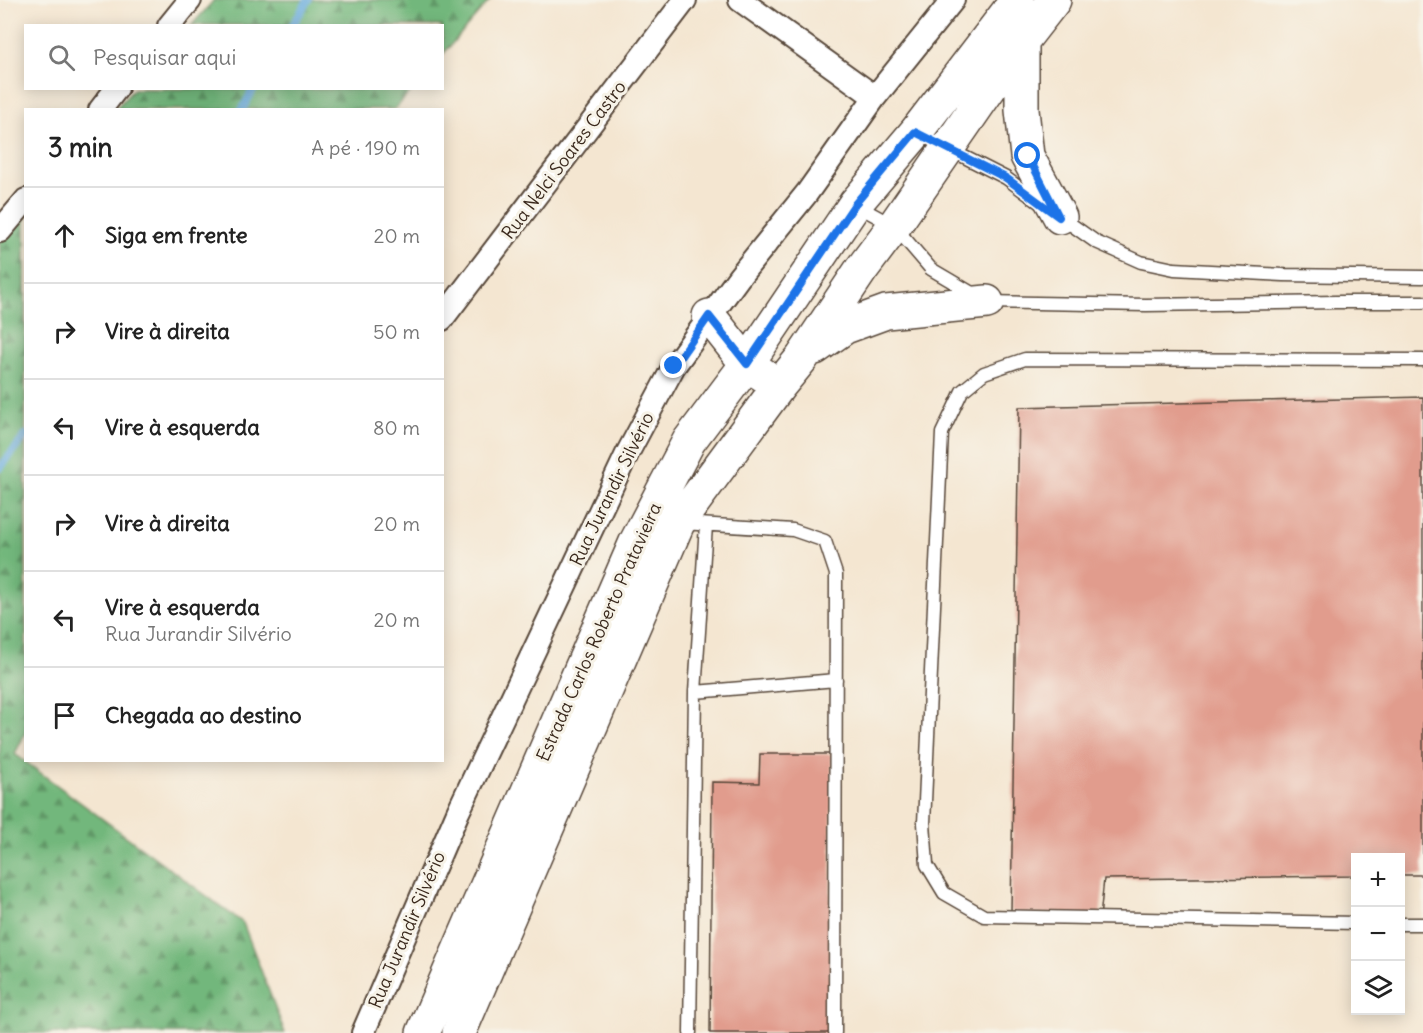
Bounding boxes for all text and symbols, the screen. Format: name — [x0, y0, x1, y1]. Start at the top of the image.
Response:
search box — [24, 24, 444, 90]
icon: search — [45, 41, 78, 74]
text: Pesquisar aqui — [93, 43, 236, 71]
street label: Rua Nelci Soares Castro — [496, 76, 631, 244]
text: 3 min — [48, 131, 113, 164]
text: A pé · 190 m — [311, 135, 420, 160]
route start — [1014, 142, 1040, 168]
icon: ahead — [48, 219, 81, 252]
text: Siga em frente — [105, 221, 248, 249]
text: 20 m — [374, 223, 420, 248]
icon: right — [48, 315, 81, 348]
text: Vire à direita — [105, 317, 230, 345]
text: 50 m — [373, 319, 420, 344]
route end — [660, 352, 686, 378]
street label: Rua Jurandir Silvério — [564, 408, 659, 569]
icon: left — [48, 411, 81, 444]
text: Vire à esquerda — [105, 413, 260, 441]
text: 80 m — [373, 415, 420, 440]
street label: Estrada Carlos Roberto Pratavieira — [531, 499, 666, 765]
icon: right — [48, 507, 81, 540]
text: Vire à direita — [105, 509, 230, 537]
text: 20 m — [374, 511, 420, 536]
text: Vire à esquerda — [105, 593, 260, 621]
icon: left — [48, 603, 81, 636]
text: 20 m — [374, 607, 420, 632]
text: Rua Jurandir Silvério — [105, 621, 292, 646]
icon: arrive — [48, 699, 81, 732]
text: Chegada ao destino — [105, 701, 302, 729]
street label: Rua Jurandir Silvério — [363, 848, 450, 1012]
map controls — [1351, 853, 1405, 1015]
button: + — [1351, 853, 1405, 907]
button: − — [1351, 907, 1405, 961]
button: layers — [1351, 961, 1405, 1015]

